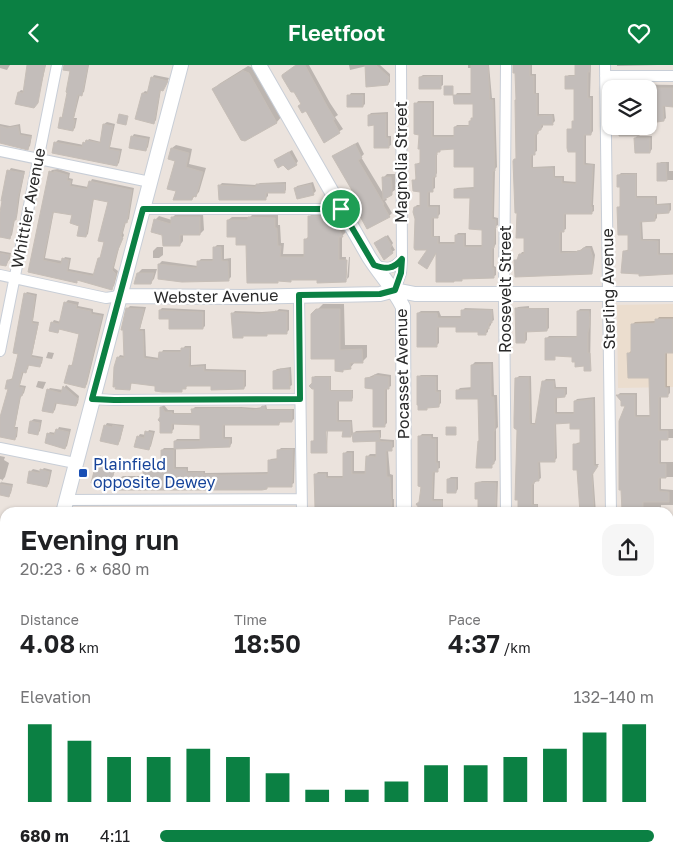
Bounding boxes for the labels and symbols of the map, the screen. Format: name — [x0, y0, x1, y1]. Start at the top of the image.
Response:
street label: Magnolia Street — [391, 101, 411, 223]
street label: Whittier Avenue — [7, 146, 49, 270]
pin — [320, 188, 362, 230]
street label: Roosevelt Street — [495, 225, 515, 353]
street label: Sterling Avenue — [597, 228, 619, 350]
street label: Webster Avenue — [153, 285, 279, 307]
street label: Pocasset Avenue — [391, 308, 413, 440]
place label: Plainfield opposite Dewey — [93, 454, 215, 492]
marker: Plainfield opposite Dewey — [77, 467, 89, 479]

